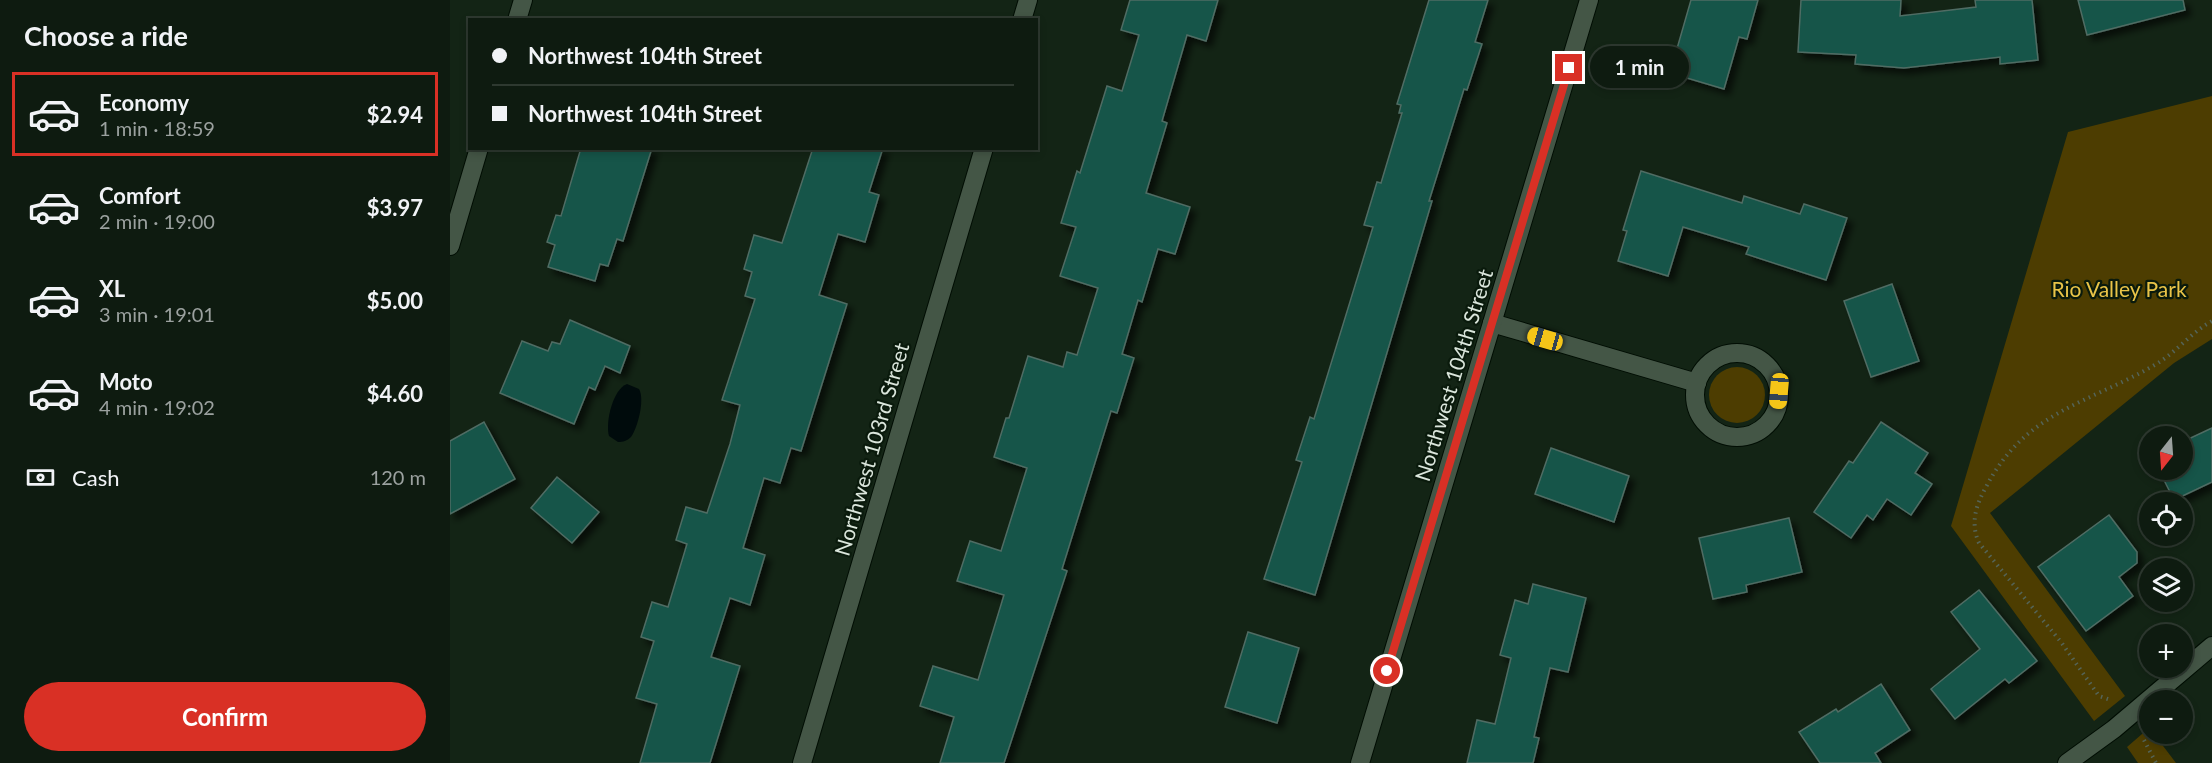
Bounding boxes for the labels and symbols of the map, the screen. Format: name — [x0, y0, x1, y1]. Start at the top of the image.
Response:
callout: 1 min — [1590, 47, 1689, 89]
route end — [1555, 54, 1582, 81]
street label: Northwest 104th Street — [1409, 266, 1497, 484]
park label: Rio Valley Park — [2051, 276, 2187, 301]
car — [1525, 325, 1565, 353]
street label: Northwest 103rd Street — [829, 339, 913, 558]
car — [1768, 372, 1790, 410]
north arrow — [2139, 426, 2193, 480]
route start — [1373, 657, 1400, 684]

